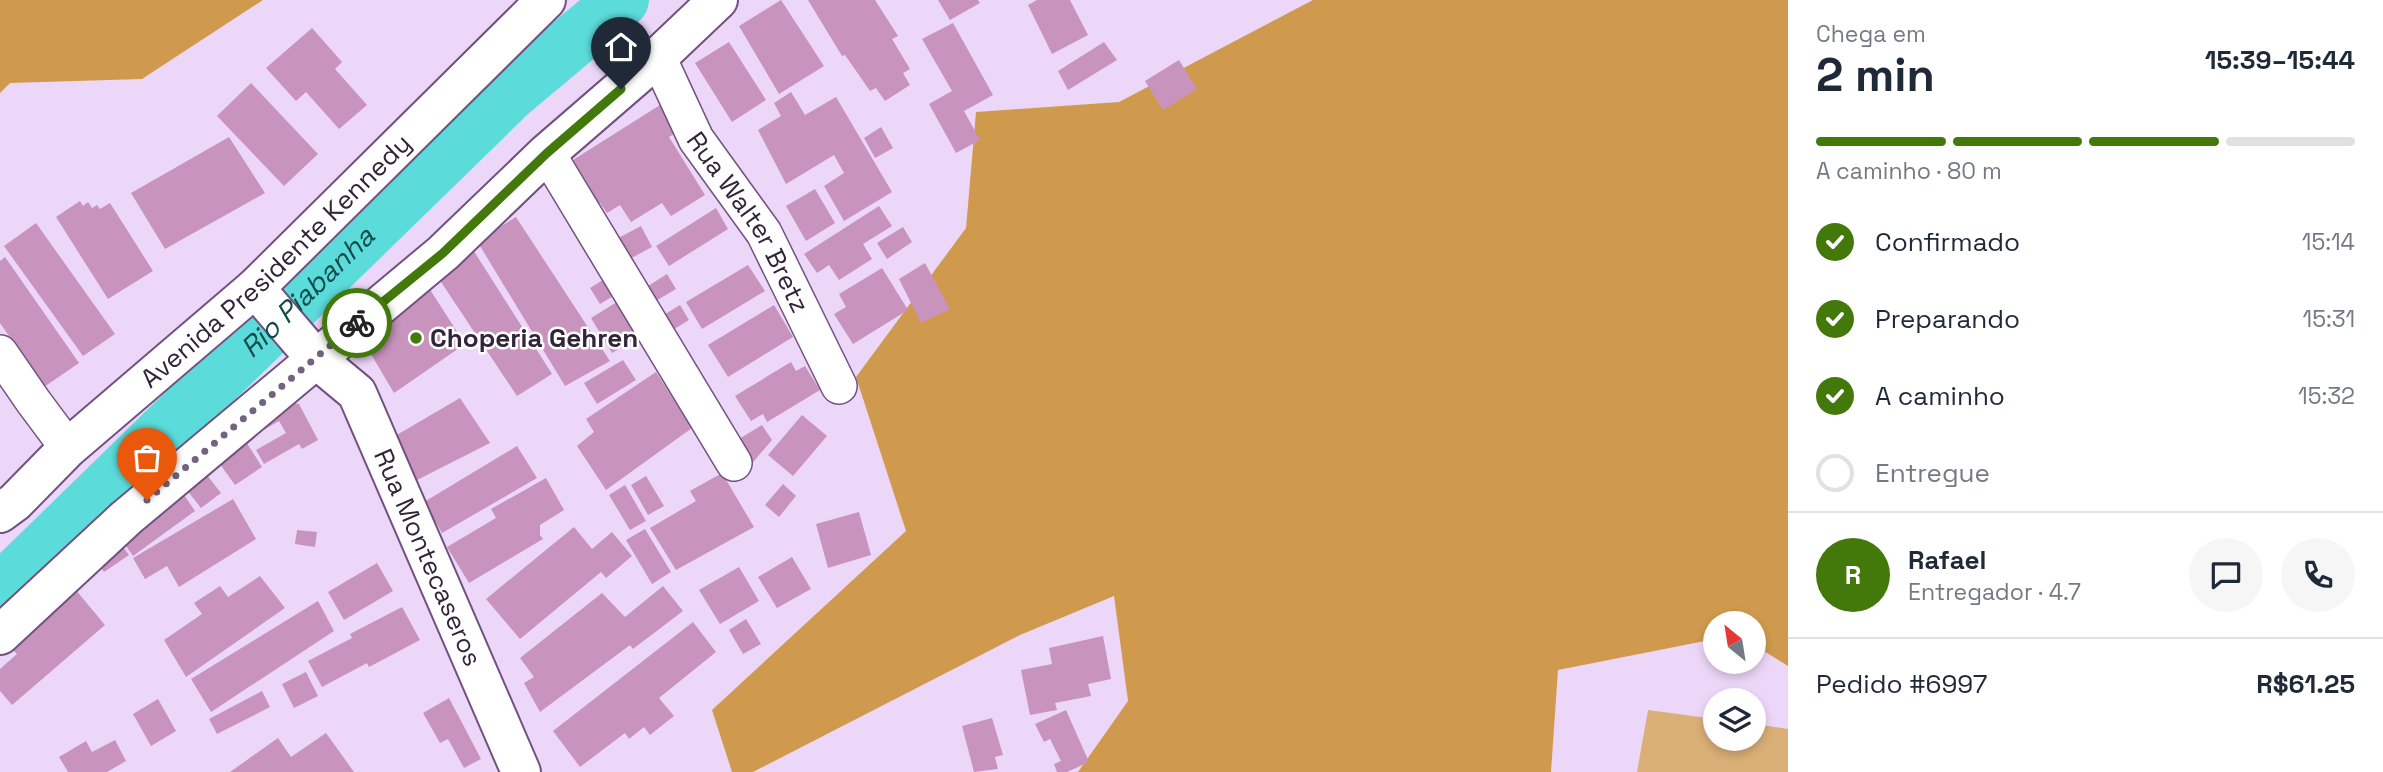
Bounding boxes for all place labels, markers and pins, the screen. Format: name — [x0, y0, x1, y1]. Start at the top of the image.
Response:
pin — [591, 17, 651, 89]
place label: Choperia Gehren — [430, 321, 638, 355]
marker: Choperia Gehren — [408, 330, 424, 346]
pin — [117, 428, 177, 500]

